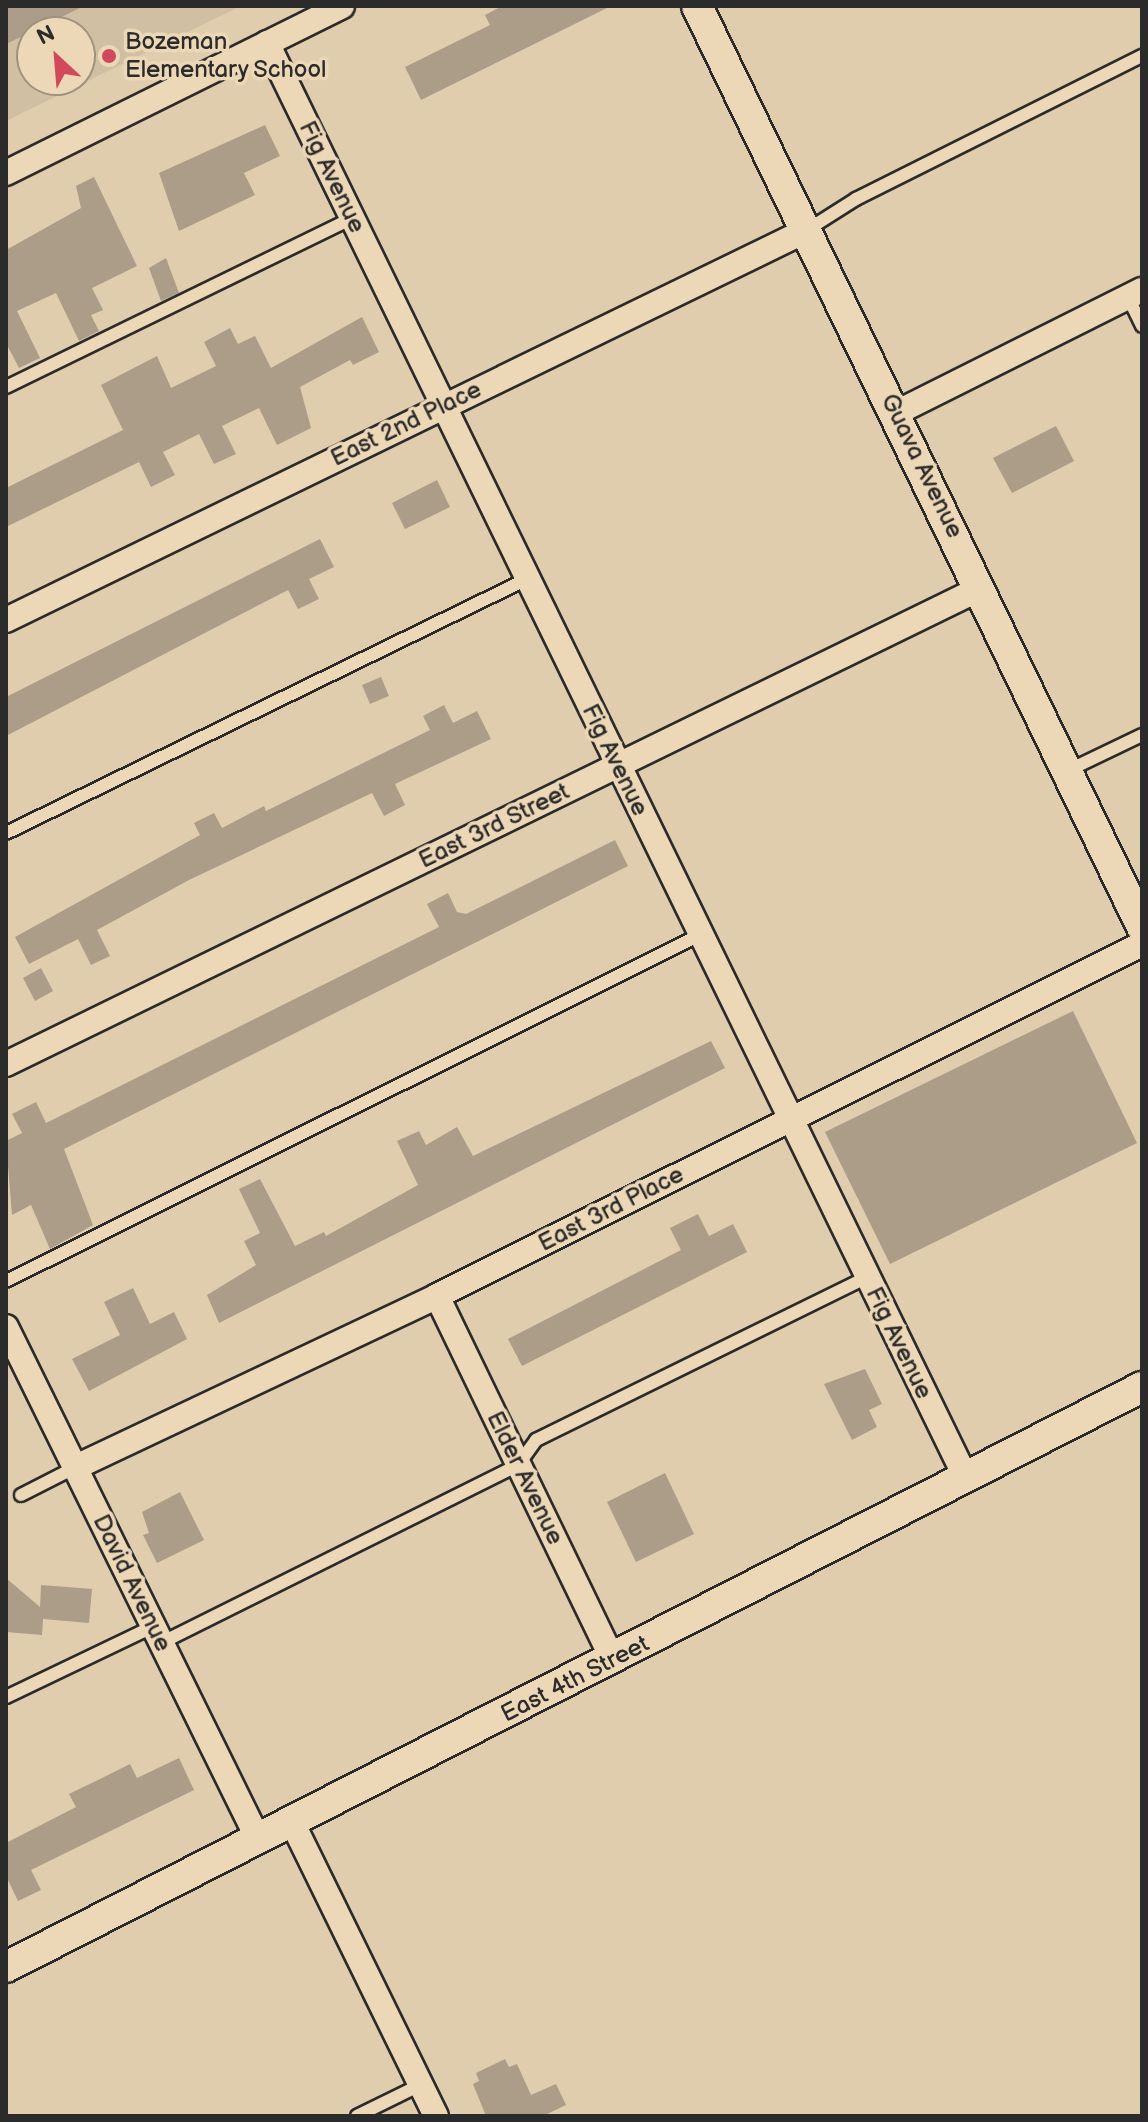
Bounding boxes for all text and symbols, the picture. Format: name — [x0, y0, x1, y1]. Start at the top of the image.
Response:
north arrow — [16, 16, 96, 96]
text: N — [33, 20, 59, 52]
place label: Bozeman Elementary School — [125, 28, 328, 84]
marker: Bozeman Elementary School — [100, 47, 118, 65]
street label: Fig Avenue — [293, 116, 371, 238]
street label: East 2nd Place — [326, 375, 486, 473]
street label: Guava Avenue — [875, 389, 969, 543]
street label: Fig Avenue — [576, 699, 654, 821]
street label: East 3rd Street — [414, 777, 574, 875]
street label: East 3rd Place — [534, 1160, 688, 1258]
street label: Fig Avenue — [860, 1282, 938, 1404]
street label: Elder Avenue — [480, 1407, 570, 1549]
street label: David Avenue — [86, 1510, 178, 1656]
street label: East 4th Street — [496, 1629, 654, 1729]

